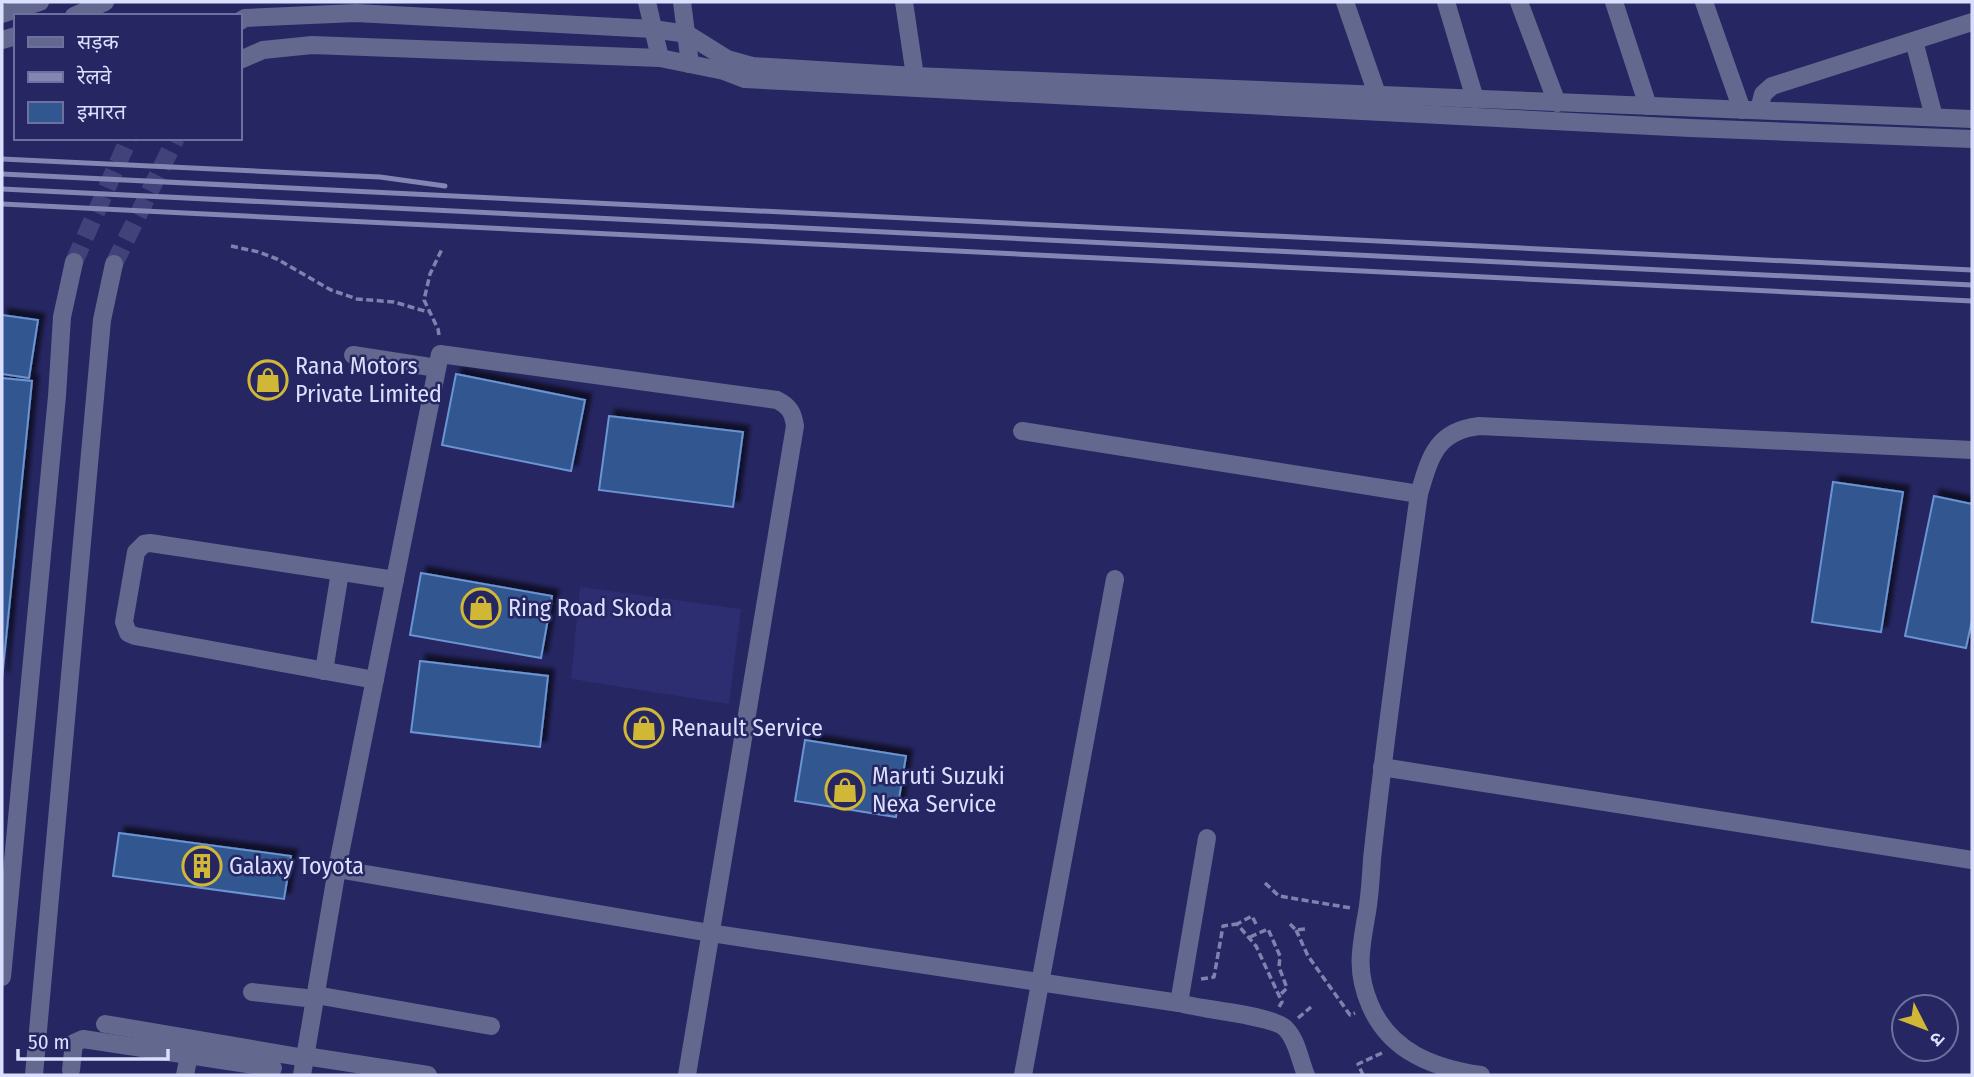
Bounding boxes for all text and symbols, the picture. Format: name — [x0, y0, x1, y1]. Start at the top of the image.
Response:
legend — [14, 14, 242, 140]
text: सड़क — [77, 29, 119, 55]
text: रेलवे — [76, 64, 112, 90]
text: इमारत — [77, 99, 127, 125]
place label: Rana Motors Private Limited — [295, 352, 442, 408]
shop icon: Rana Motors Private Limited — [247, 359, 289, 401]
shop icon: Ring Road Skoda — [460, 587, 502, 629]
place label: Ring Road Skoda — [508, 594, 672, 622]
shop icon: Renault Service — [623, 707, 665, 749]
place label: Renault Service — [671, 714, 823, 742]
place label: Maruti Suzuki Nexa Service — [872, 762, 1005, 818]
shop icon: Maruti Suzuki Nexa Service — [824, 769, 866, 811]
building icon: Galaxy Toyota — [181, 845, 223, 887]
place label: Galaxy Toyota — [229, 852, 364, 880]
north arrow — [1890, 993, 1960, 1063]
scale bar — [18, 1018, 168, 1062]
text: उ — [1924, 1027, 1950, 1052]
text: 50 m — [28, 1029, 70, 1055]

